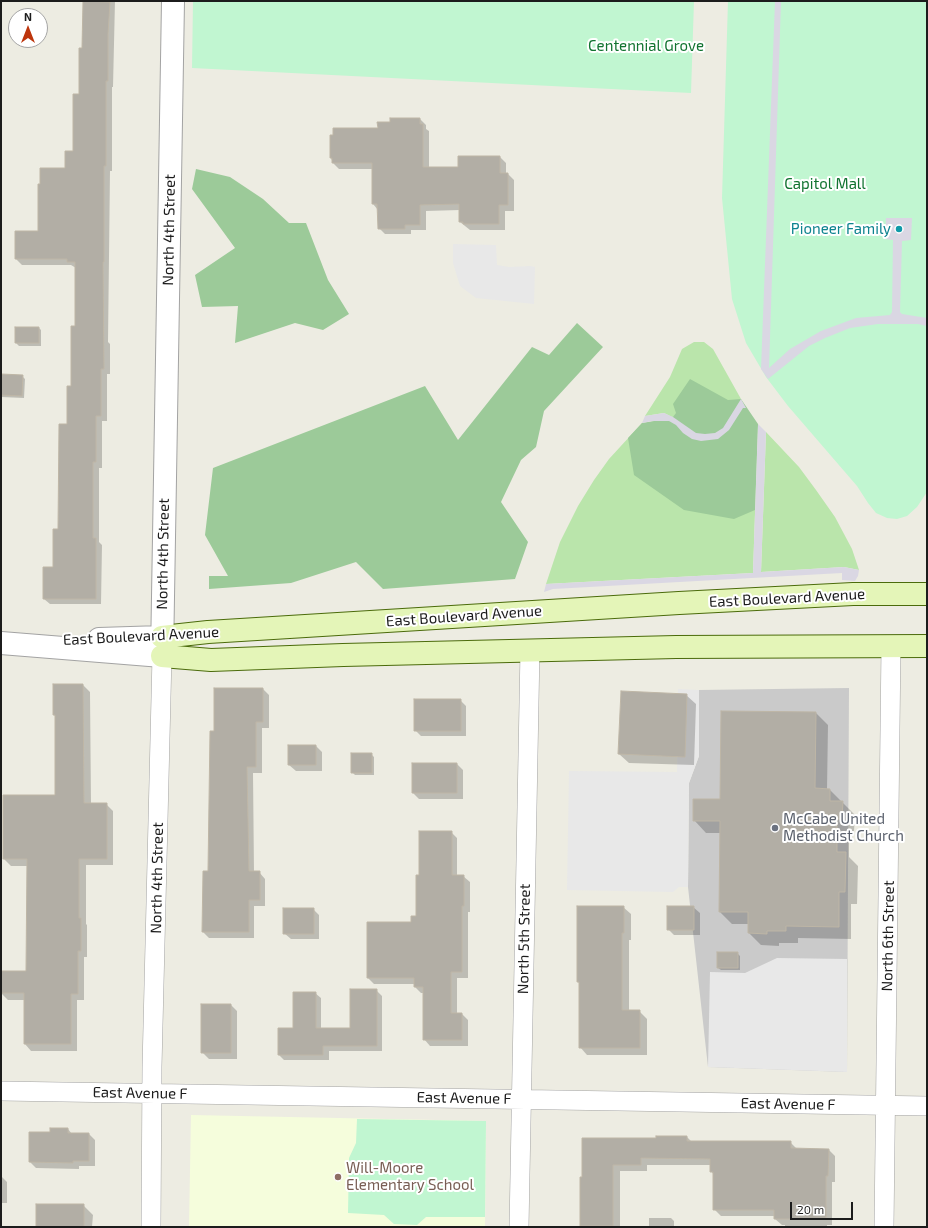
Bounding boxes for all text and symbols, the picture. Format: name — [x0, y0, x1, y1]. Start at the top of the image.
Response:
north arrow — [8, 8, 48, 48]
text: N — [24, 10, 32, 23]
park label: Centennial Grove — [588, 37, 704, 55]
street label: North 4th Street — [159, 174, 179, 286]
park label: Capitol Mall — [784, 175, 866, 193]
place label: Pioneer Family — [791, 220, 891, 238]
marker: Pioneer Family — [894, 224, 904, 234]
street label: North 4th Street — [153, 498, 173, 610]
street label: East Boulevard Avenue — [708, 585, 866, 611]
street label: East Boulevard Avenue — [385, 602, 543, 630]
street label: East Boulevard Avenue — [62, 623, 220, 649]
place label: McCabe United Methodist Church — [783, 810, 904, 845]
street label: North 4th Street — [147, 822, 167, 934]
marker: McCabe United Methodist Church — [770, 823, 780, 833]
street label: North 6th Street — [878, 880, 898, 992]
street label: North 5th Street — [514, 884, 534, 994]
street label: East Avenue F — [92, 1083, 188, 1103]
street label: East Avenue F — [416, 1088, 512, 1108]
street label: East Avenue F — [740, 1094, 836, 1114]
place label: Will-Moore Elementary School — [346, 1159, 474, 1194]
marker: Will-Moore Elementary School — [333, 1172, 343, 1182]
scale bar — [792, 1194, 855, 1220]
text: 20 m — [797, 1202, 824, 1216]

